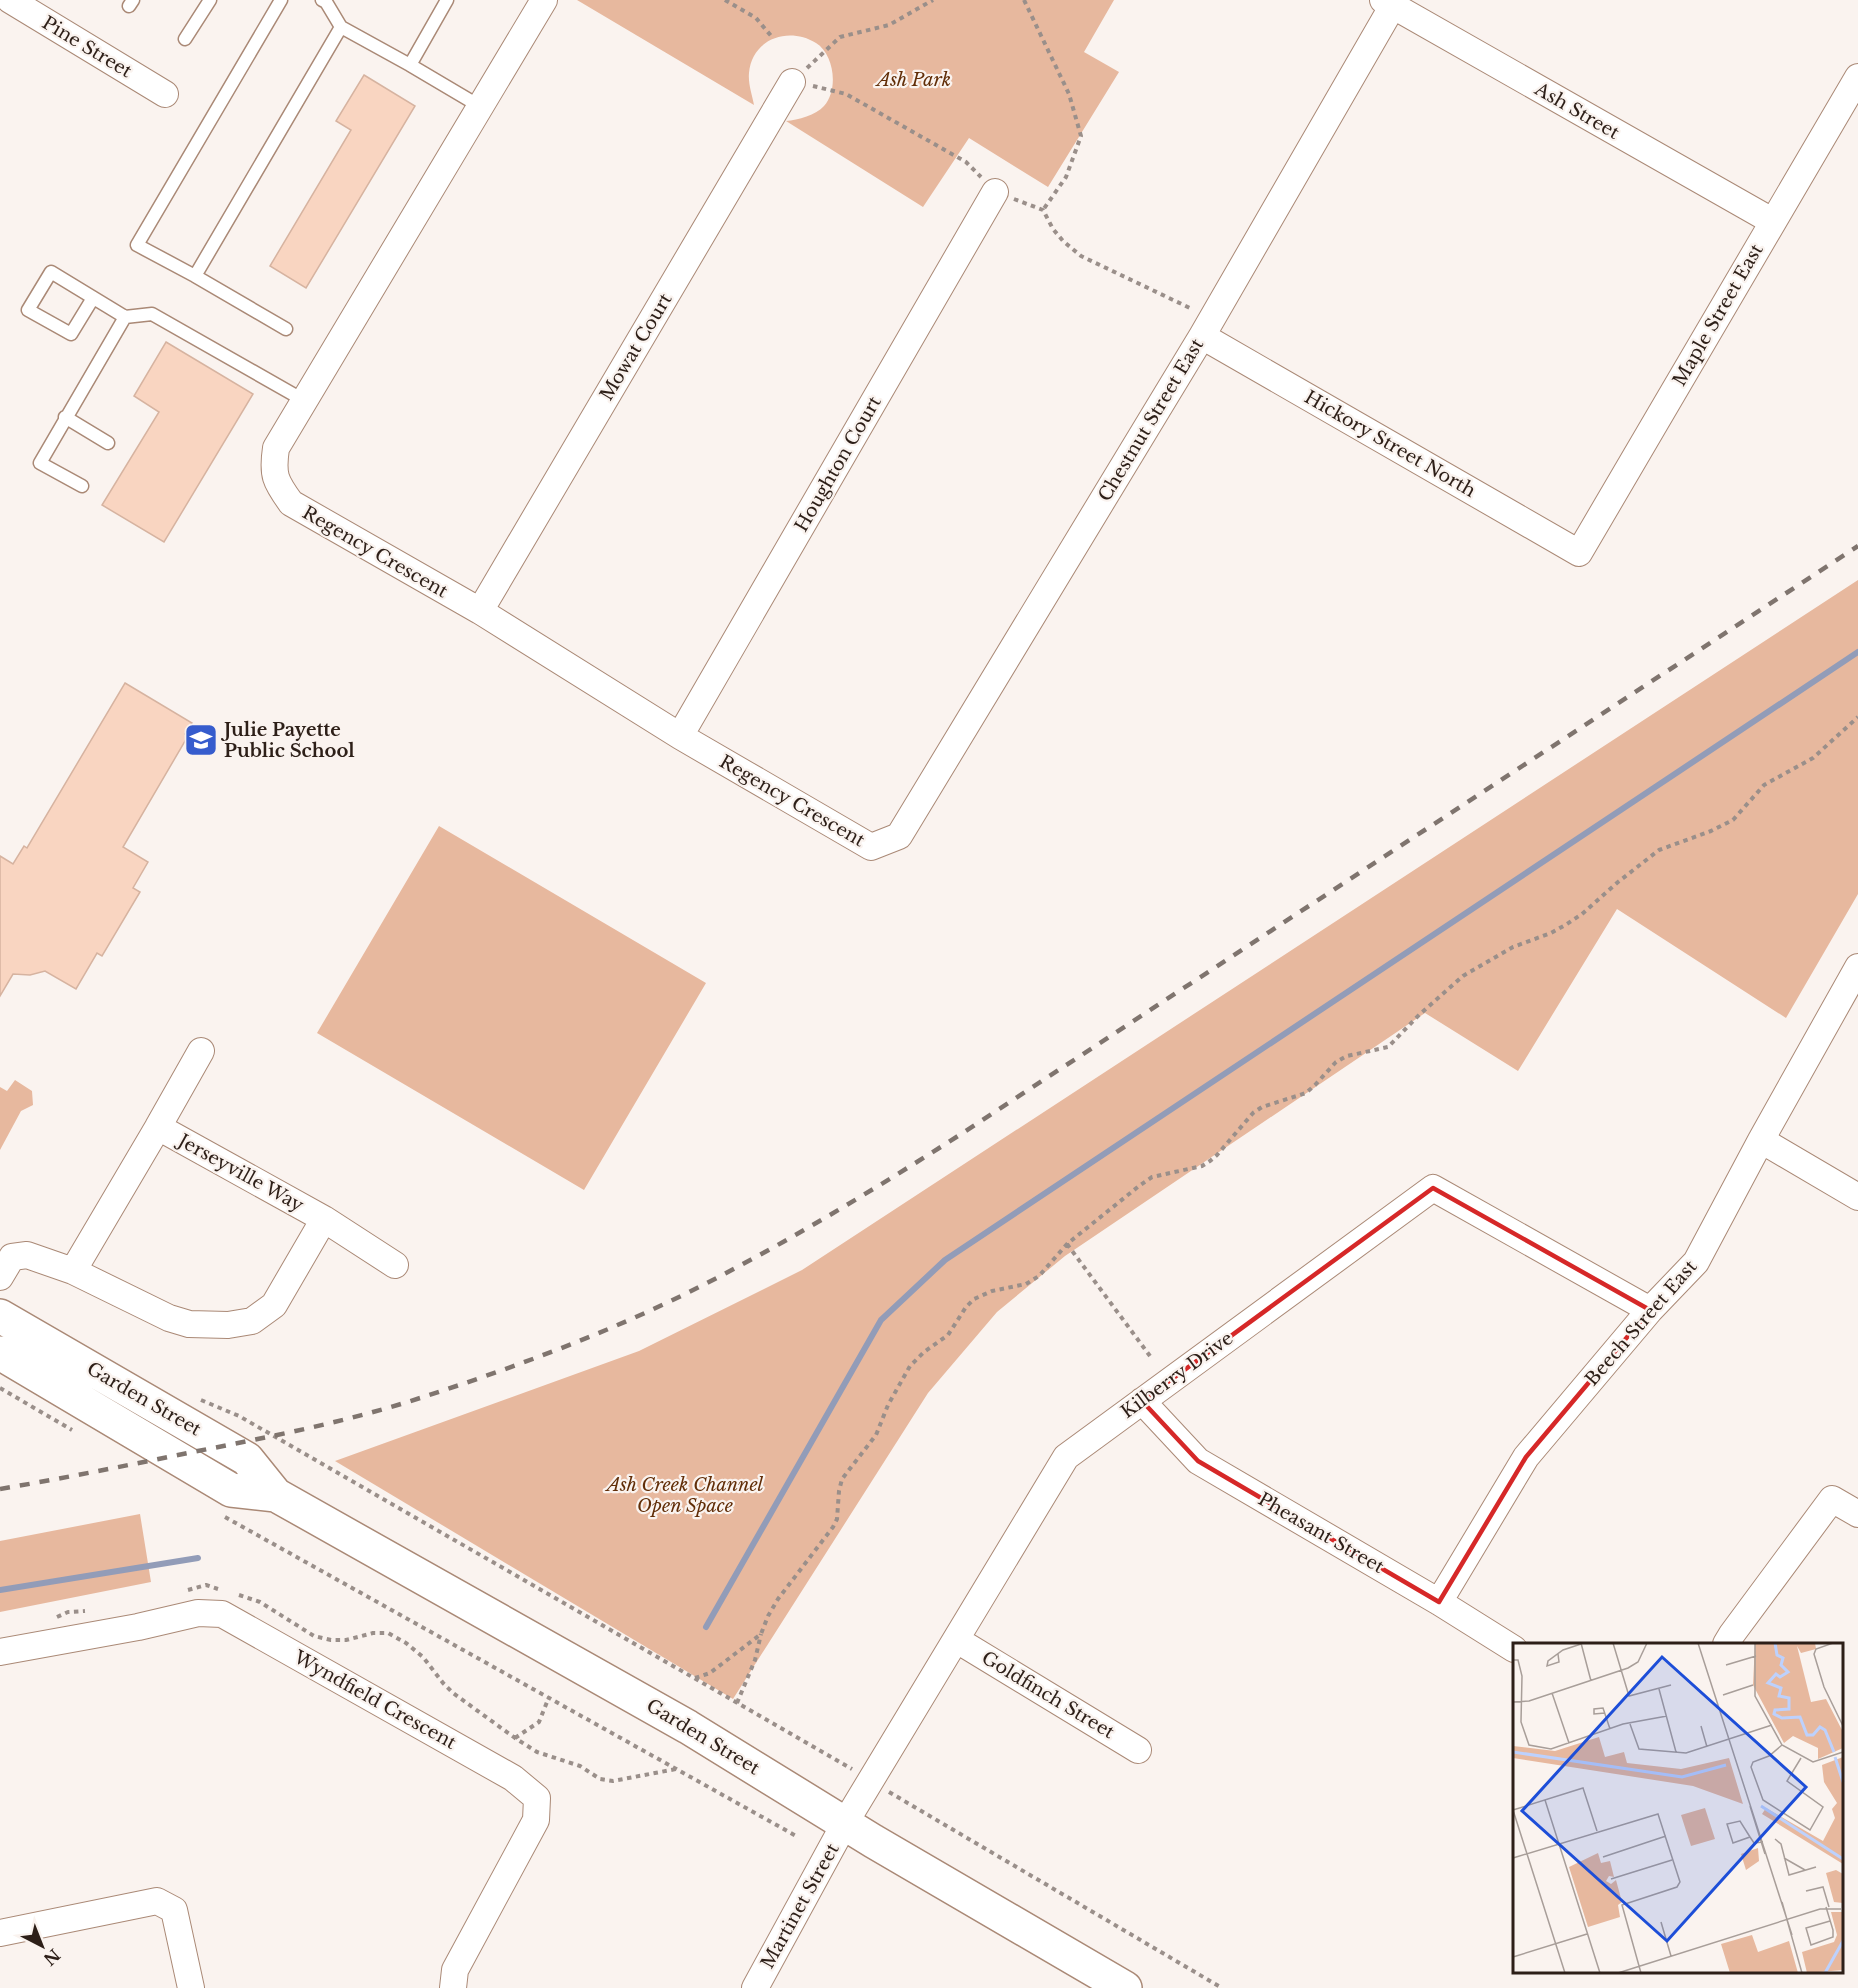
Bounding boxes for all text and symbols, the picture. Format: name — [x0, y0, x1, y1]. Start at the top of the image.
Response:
street label: Pine Street — [38, 12, 136, 82]
park label: Ash Park — [875, 69, 951, 91]
street label: Ash Street — [1530, 78, 1623, 144]
street label: Maple Street East — [1668, 240, 1768, 390]
street label: Mowat Court — [595, 289, 677, 405]
street label: Chestnut Street East — [1094, 335, 1208, 505]
street label: Hickory Street North — [1301, 386, 1479, 502]
street label: Houghton Court — [790, 392, 886, 536]
street label: Regency Crescent — [298, 501, 452, 603]
place label: Julie Payette Public School — [220, 719, 355, 762]
school or university icon: Julie Payette Public School — [183, 722, 219, 758]
street label: Regency Crescent — [715, 750, 869, 852]
street label: Jerseyville Way — [173, 1129, 308, 1217]
street label: Beech Street East — [1581, 1256, 1702, 1390]
street label: Kilberry Drive — [1117, 1327, 1237, 1423]
street label: Garden Street — [83, 1357, 205, 1441]
park label: Ash Creek Channel Open Space — [605, 1474, 764, 1517]
street label: Pheasant Street — [1254, 1488, 1388, 1578]
inset map — [1513, 1643, 1843, 1973]
street label: Wyndfield Crescent — [289, 1646, 460, 1754]
street label: Goldfinch Street — [978, 1647, 1118, 1743]
street label: Garden Street — [642, 1695, 764, 1780]
street label: Martinet Street — [756, 1839, 844, 1973]
north arrow — [12, 1916, 72, 1976]
text: N — [40, 1945, 64, 1970]

